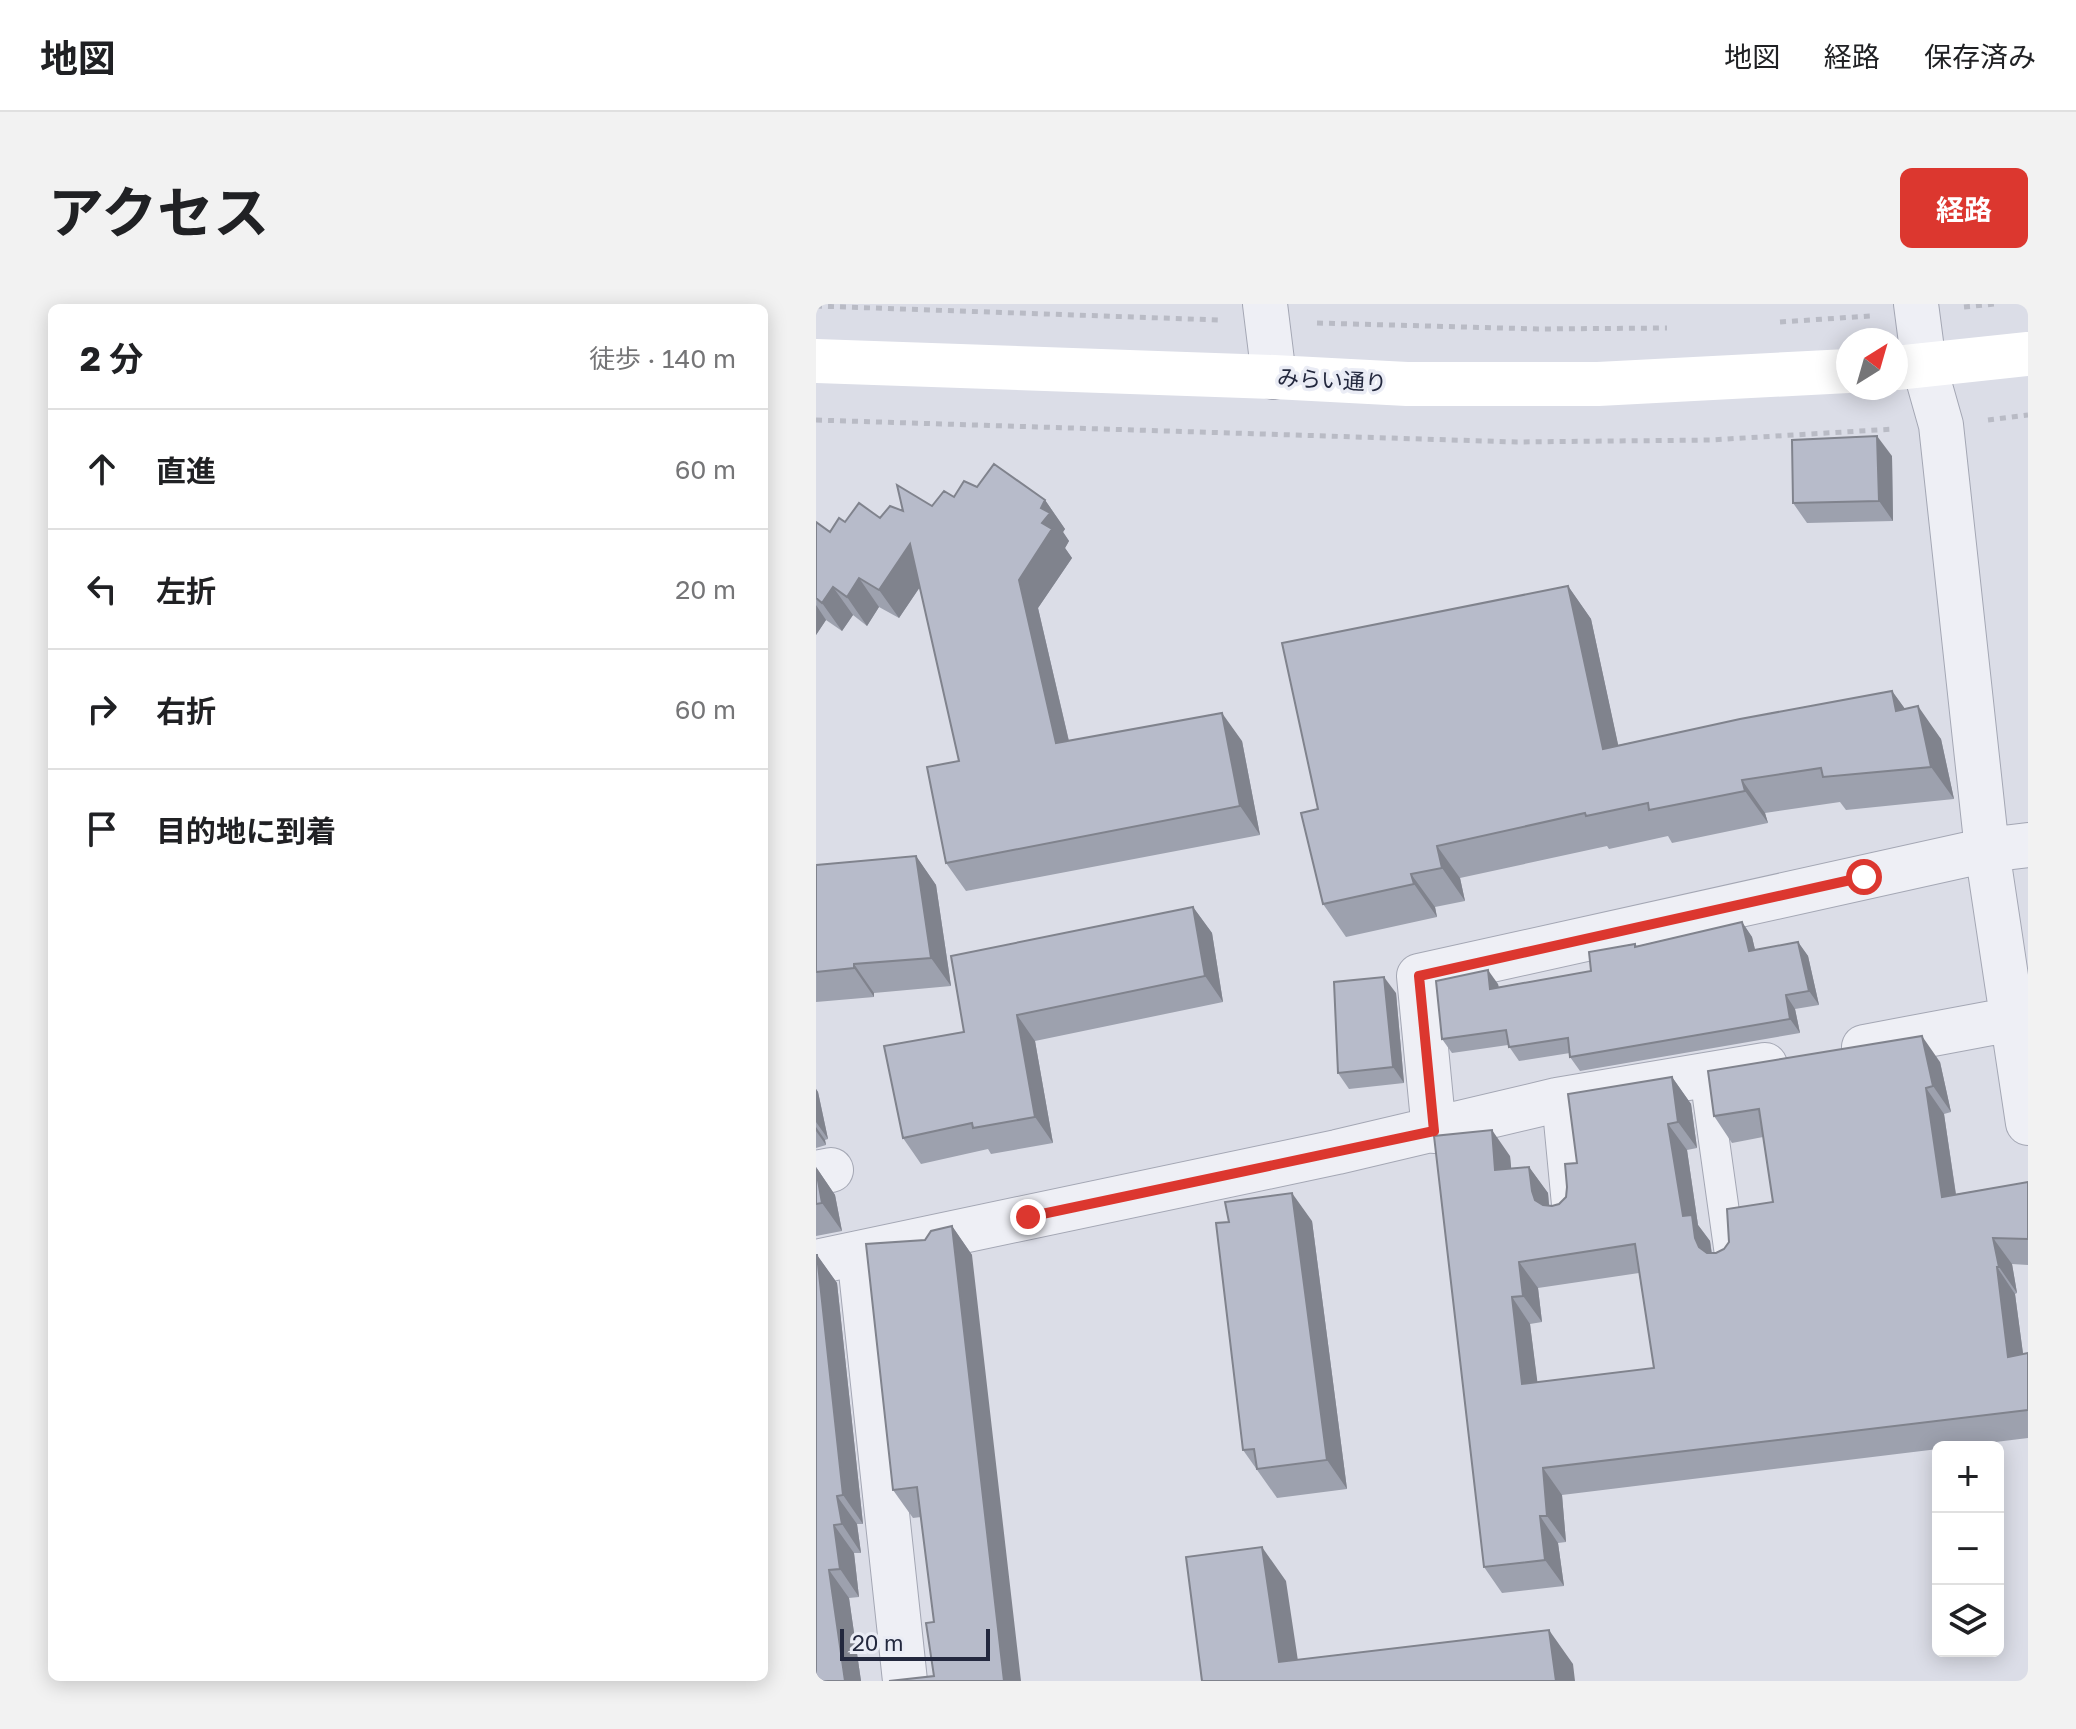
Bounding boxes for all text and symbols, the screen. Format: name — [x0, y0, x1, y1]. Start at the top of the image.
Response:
text: 地図 — [40, 35, 116, 80]
text: 地図 — [1724, 40, 1780, 73]
text: 経路 — [1824, 40, 1880, 73]
text: 保存済み — [1924, 40, 2036, 73]
button: 経路 — [1900, 168, 2028, 248]
text: アクセス — [48, 178, 269, 245]
north arrow — [1836, 328, 1908, 400]
text: 2 分 — [80, 338, 143, 378]
text: 徒歩 · 140 m — [589, 343, 736, 374]
street label: みらい通り — [1276, 363, 1388, 396]
icon: ahead — [80, 447, 124, 491]
text: 直進 — [156, 453, 216, 489]
text: 60 m — [675, 454, 736, 485]
icon: left — [80, 567, 124, 611]
text: 左折 — [156, 573, 216, 609]
text: 20 m — [675, 574, 736, 605]
icon: right — [80, 687, 124, 731]
text: 右折 — [156, 693, 216, 729]
text: 60 m — [675, 694, 736, 725]
icon: arrive — [80, 807, 124, 851]
text: 目的地に到着 — [156, 813, 336, 849]
route start — [1846, 859, 1882, 895]
route end — [1010, 1199, 1046, 1235]
map controls — [1932, 1441, 2004, 1657]
button: + — [1932, 1441, 2004, 1513]
button: − — [1932, 1513, 2004, 1585]
button: layers — [1932, 1585, 2004, 1657]
scale bar — [840, 1625, 990, 1661]
text: 20 m — [852, 1629, 903, 1656]

